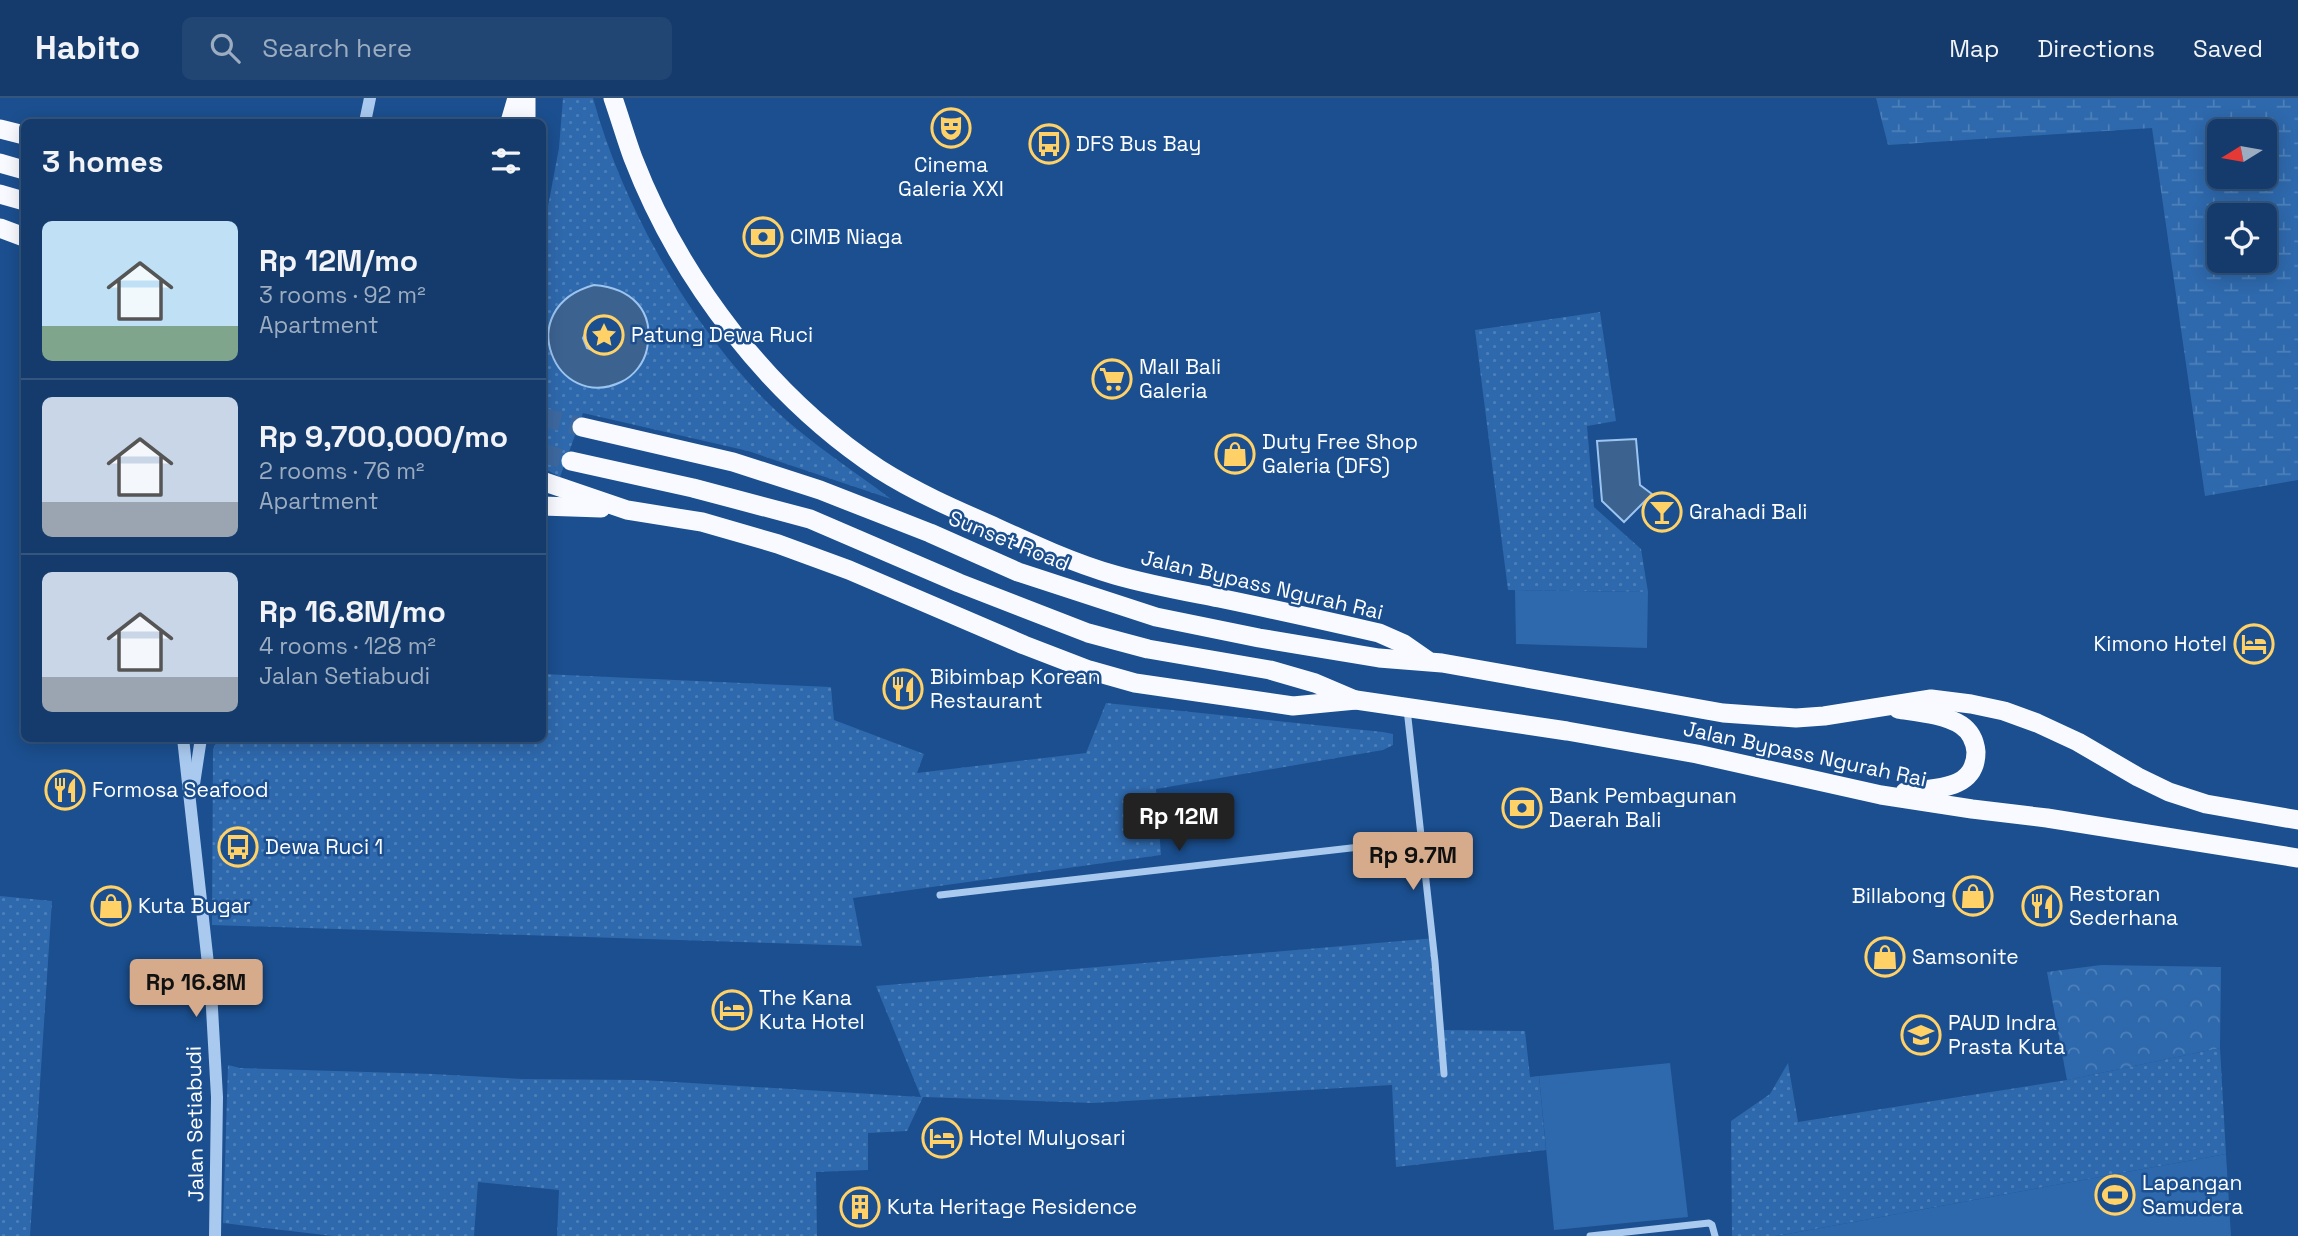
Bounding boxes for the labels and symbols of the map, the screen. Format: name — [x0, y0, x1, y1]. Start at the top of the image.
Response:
theatre icon: Cinema Galeria XXI — [930, 107, 972, 149]
north arrow — [2207, 119, 2277, 189]
bus stop icon: DFS Bus Bay — [1028, 123, 1070, 165]
place label: DFS Bus Bay — [1076, 130, 1201, 157]
place label: Cinema Galeria XXI — [898, 151, 1004, 202]
bank icon: CIMB Niaga — [742, 216, 784, 258]
place label: CIMB Niaga — [790, 223, 903, 250]
place icon: Patung Dewa Ruci — [583, 314, 625, 356]
place label: Patung Dewa Ruci — [631, 321, 813, 348]
place label: Mall Bali Galeria — [1139, 353, 1221, 404]
supermarket icon: Mall Bali Galeria — [1091, 358, 1133, 400]
place label: Duty Free Shop Galeria (DFS) — [1262, 428, 1418, 479]
shop icon: Duty Free Shop Galeria (DFS) — [1214, 433, 1256, 475]
bar icon: Grahadi Bali — [1641, 491, 1683, 533]
place label: Grahadi Bali — [1689, 498, 1807, 525]
street label: Sunset Road — [945, 504, 1074, 577]
street label: Jalan Bypass Ngurah Rai — [1138, 543, 1386, 626]
hotel icon: Kimono Hotel — [2233, 623, 2275, 665]
place label: Kimono Hotel — [2094, 630, 2227, 657]
place label: Bibimbap Korean Restaurant — [930, 663, 1101, 714]
restaurant icon: Bibimbap Korean Restaurant — [882, 668, 924, 710]
street label: Jalan Bypass Ngurah Rai — [1681, 715, 1929, 792]
restaurant icon: Formosa Seafood — [44, 769, 86, 811]
place label: Formosa Seafood — [92, 776, 269, 803]
place label: Bank Pembagunan Daerah Bali — [1549, 782, 1737, 833]
bank icon: Bank Pembagunan Daerah Bali — [1501, 787, 1543, 829]
pin: Rp 12M — [1122, 794, 1236, 853]
bus stop icon: Dewa Ruci 1 — [217, 826, 259, 868]
pin: Rp 9.7M — [1348, 832, 1478, 892]
place label: Dewa Ruci 1 — [265, 833, 383, 860]
shop icon: Billabong — [1952, 875, 1994, 917]
place label: Restoran Sederhana — [2069, 880, 2178, 931]
place label: Billabong — [1852, 882, 1946, 909]
shop icon: Kuta Bugar — [90, 885, 132, 927]
restaurant icon: Restoran Sederhana — [2021, 885, 2063, 927]
place label: Kuta Bugar — [138, 892, 251, 919]
shop icon: Samsonite — [1864, 936, 1906, 978]
place label: Samsonite — [1912, 943, 2019, 970]
pin: Rp 16.8M — [124, 960, 268, 1019]
place label: The Kana Kuta Hotel — [759, 984, 865, 1035]
hotel icon: The Kana Kuta Hotel — [711, 989, 753, 1031]
place label: PAUD Indra Prasta Kuta — [1948, 1009, 2065, 1060]
school or university icon: PAUD Indra Prasta Kuta — [1900, 1014, 1942, 1056]
street label: Jalan Setiabudi — [180, 1046, 209, 1202]
hotel icon: Hotel Mulyosari — [921, 1117, 963, 1159]
place label: Hotel Mulyosari — [969, 1124, 1126, 1151]
place label: Lapangan Samudera — [2142, 1169, 2243, 1220]
sports icon: Lapangan Samudera — [2094, 1174, 2136, 1216]
building icon: Kuta Heritage Residence — [839, 1186, 881, 1228]
place label: Kuta Heritage Residence — [887, 1193, 1137, 1220]

